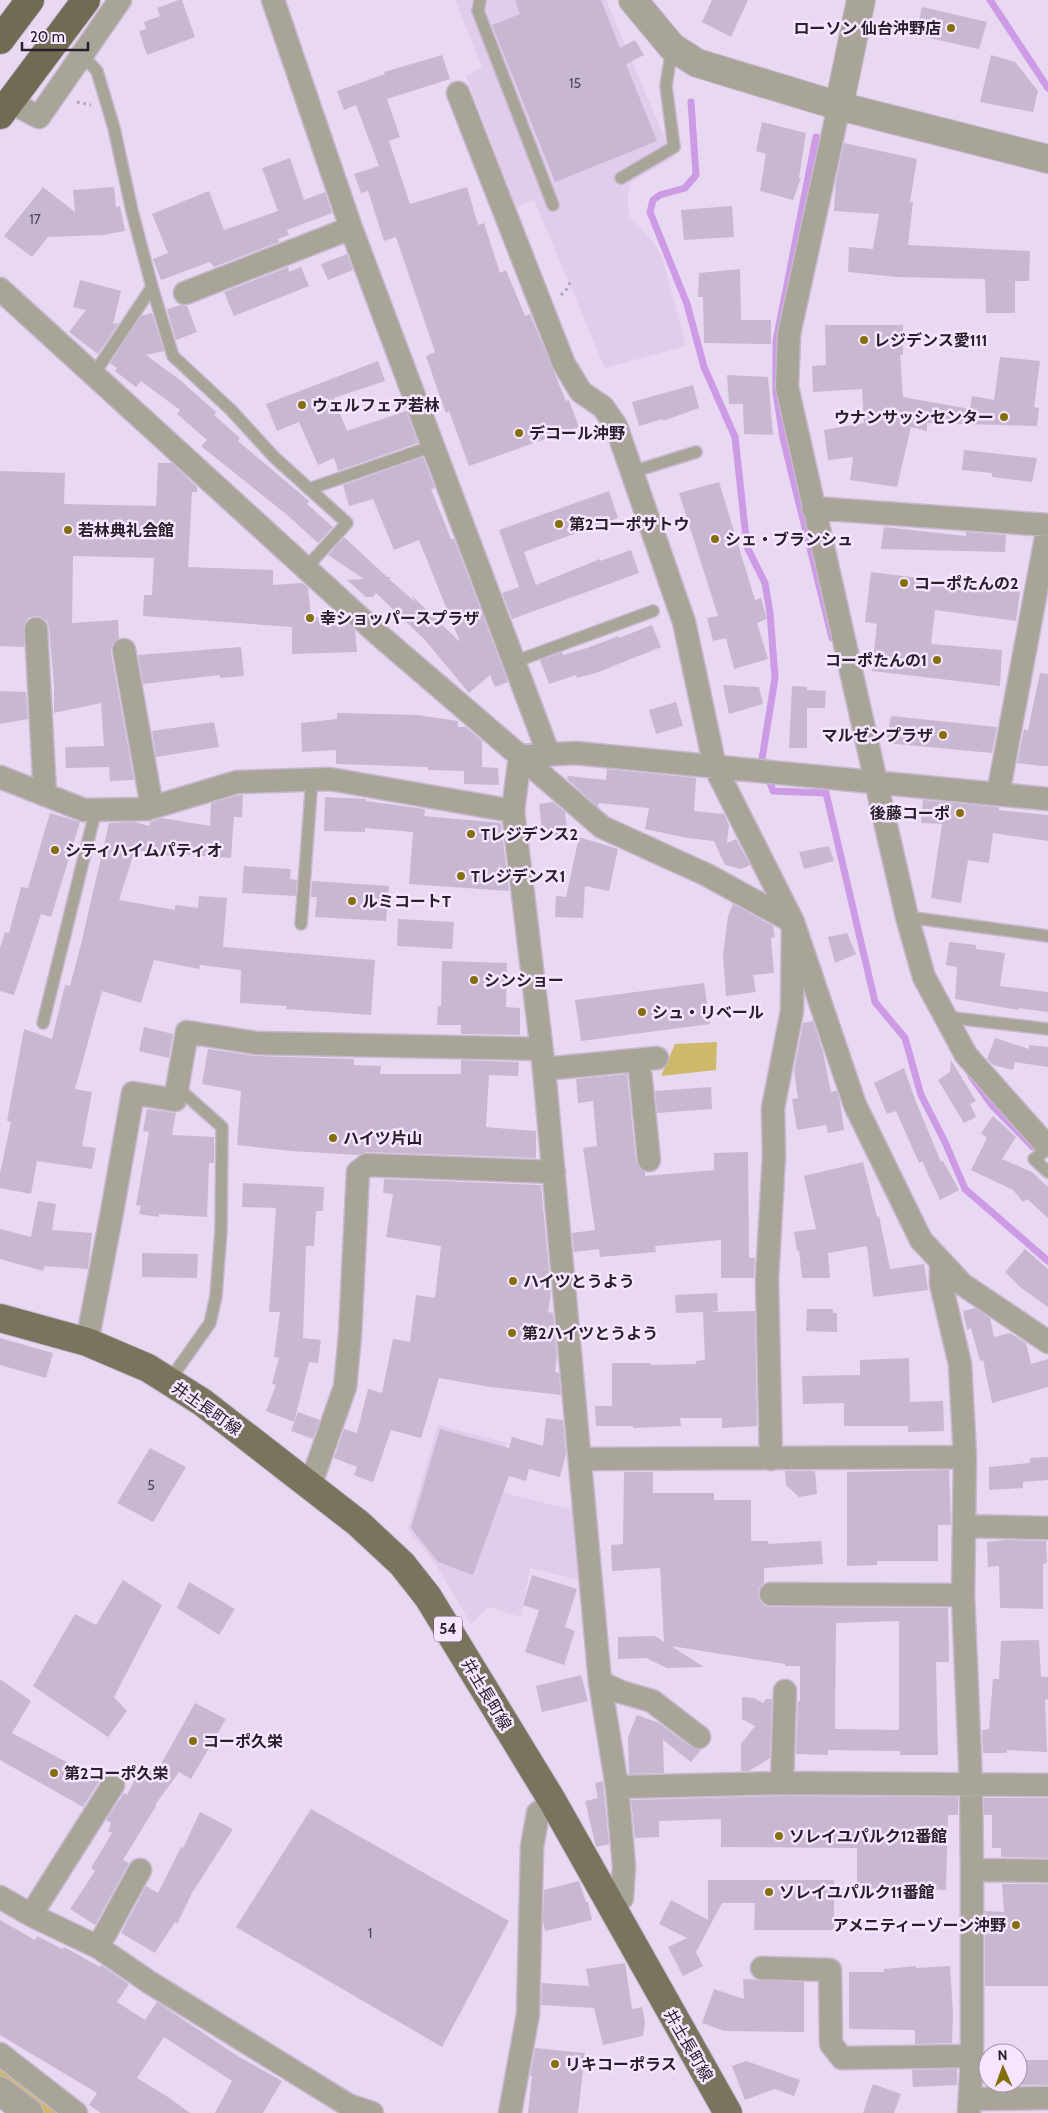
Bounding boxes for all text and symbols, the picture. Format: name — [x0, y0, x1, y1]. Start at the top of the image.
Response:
place label: ローソン 仙台沖野店 — [793, 19, 941, 38]
scale bar — [22, 20, 89, 52]
marker: ローソン 仙台沖野店 — [945, 22, 957, 34]
text: 20 m — [30, 28, 65, 46]
house number: 15 — [569, 74, 581, 92]
house number: 17 — [29, 210, 41, 228]
place label: レジデンス愛111 — [874, 331, 987, 350]
marker: レジデンス愛111 — [858, 334, 870, 346]
place label: ウェルフェア若林 — [312, 396, 440, 415]
marker: ウェルフェア若林 — [296, 399, 308, 411]
place label: ウナンサッシセンター — [834, 408, 994, 427]
marker: ウナンサッシセンター — [998, 411, 1010, 423]
place label: デコール沖野 — [529, 424, 625, 443]
marker: デコール沖野 — [513, 427, 525, 439]
place label: 第2コーポサトウ — [569, 515, 689, 534]
marker: 第2コーポサトウ — [553, 518, 565, 530]
place label: 若林典礼会館 — [78, 521, 174, 540]
marker: 若林典礼会館 — [62, 524, 74, 536]
place label: シェ・ブランシュ — [725, 530, 853, 549]
marker: シェ・ブランシュ — [709, 533, 721, 545]
place label: コーポたんの2 — [914, 574, 1018, 593]
marker: コーポたんの2 — [898, 577, 910, 589]
place label: 幸ショッパースプラザ — [320, 609, 479, 628]
marker: 幸ショッパースプラザ — [304, 612, 316, 624]
place label: コーポたんの1 — [825, 651, 927, 670]
marker: コーポたんの1 — [931, 654, 943, 666]
place label: マルゼンプラザ — [821, 726, 933, 745]
marker: マルゼンプラザ — [937, 729, 949, 741]
place label: 後藤コーポ — [870, 804, 950, 823]
marker: 後藤コーポ — [954, 807, 966, 819]
place label: Tレジデンス2 — [481, 825, 578, 844]
marker: Tレジデンス2 — [465, 828, 477, 840]
place label: シティハイムパティオ — [65, 841, 222, 860]
marker: シティハイムパティオ — [49, 844, 61, 856]
place label: Tレジデンス1 — [471, 867, 565, 886]
marker: Tレジデンス1 — [455, 870, 467, 882]
place label: ルミコートT — [362, 892, 451, 911]
marker: ルミコートT — [346, 895, 358, 907]
place label: シンショー — [484, 971, 564, 990]
marker: シンショー — [468, 974, 480, 986]
place label: シュ・リベール — [652, 1003, 764, 1022]
marker: シュ・リベール — [636, 1006, 648, 1018]
place label: ハイツ片山 — [343, 1129, 423, 1148]
marker: ハイツ片山 — [327, 1132, 339, 1144]
place label: ハイツとうよう — [523, 1272, 635, 1291]
marker: ハイツとうよう — [507, 1275, 519, 1287]
place label: 第2ハイツとうよう — [522, 1324, 658, 1343]
marker: 第2ハイツとうよう — [506, 1327, 518, 1339]
street label: 井土長町線 — [168, 1378, 245, 1439]
house number: 5 — [147, 1476, 155, 1494]
road number: 54 — [434, 1616, 462, 1642]
street label: 井土長町線 — [458, 1655, 515, 1733]
place label: コーポ久栄 — [203, 1732, 283, 1751]
marker: コーポ久栄 — [187, 1735, 199, 1747]
place label: 第2コーポ久栄 — [64, 1764, 168, 1783]
marker: 第2コーポ久栄 — [48, 1767, 60, 1779]
place label: ソレイユパルク12番館 — [789, 1827, 947, 1846]
marker: ソレイユパルク12番館 — [773, 1830, 785, 1842]
place label: ソレイユパルク11番館 — [779, 1883, 935, 1902]
marker: ソレイユパルク11番館 — [763, 1886, 775, 1898]
place label: アメニティーゾーン沖野 — [833, 1916, 1006, 1935]
marker: アメニティーゾーン沖野 — [1010, 1919, 1022, 1931]
house number: 1 — [368, 1924, 372, 1942]
street label: 井土長町線 — [660, 2006, 717, 2085]
north arrow — [978, 2043, 1028, 2093]
text: N — [997, 2046, 1008, 2064]
place label: リキコーポラス — [565, 2055, 677, 2074]
marker: リキコーポラス — [549, 2058, 561, 2070]

